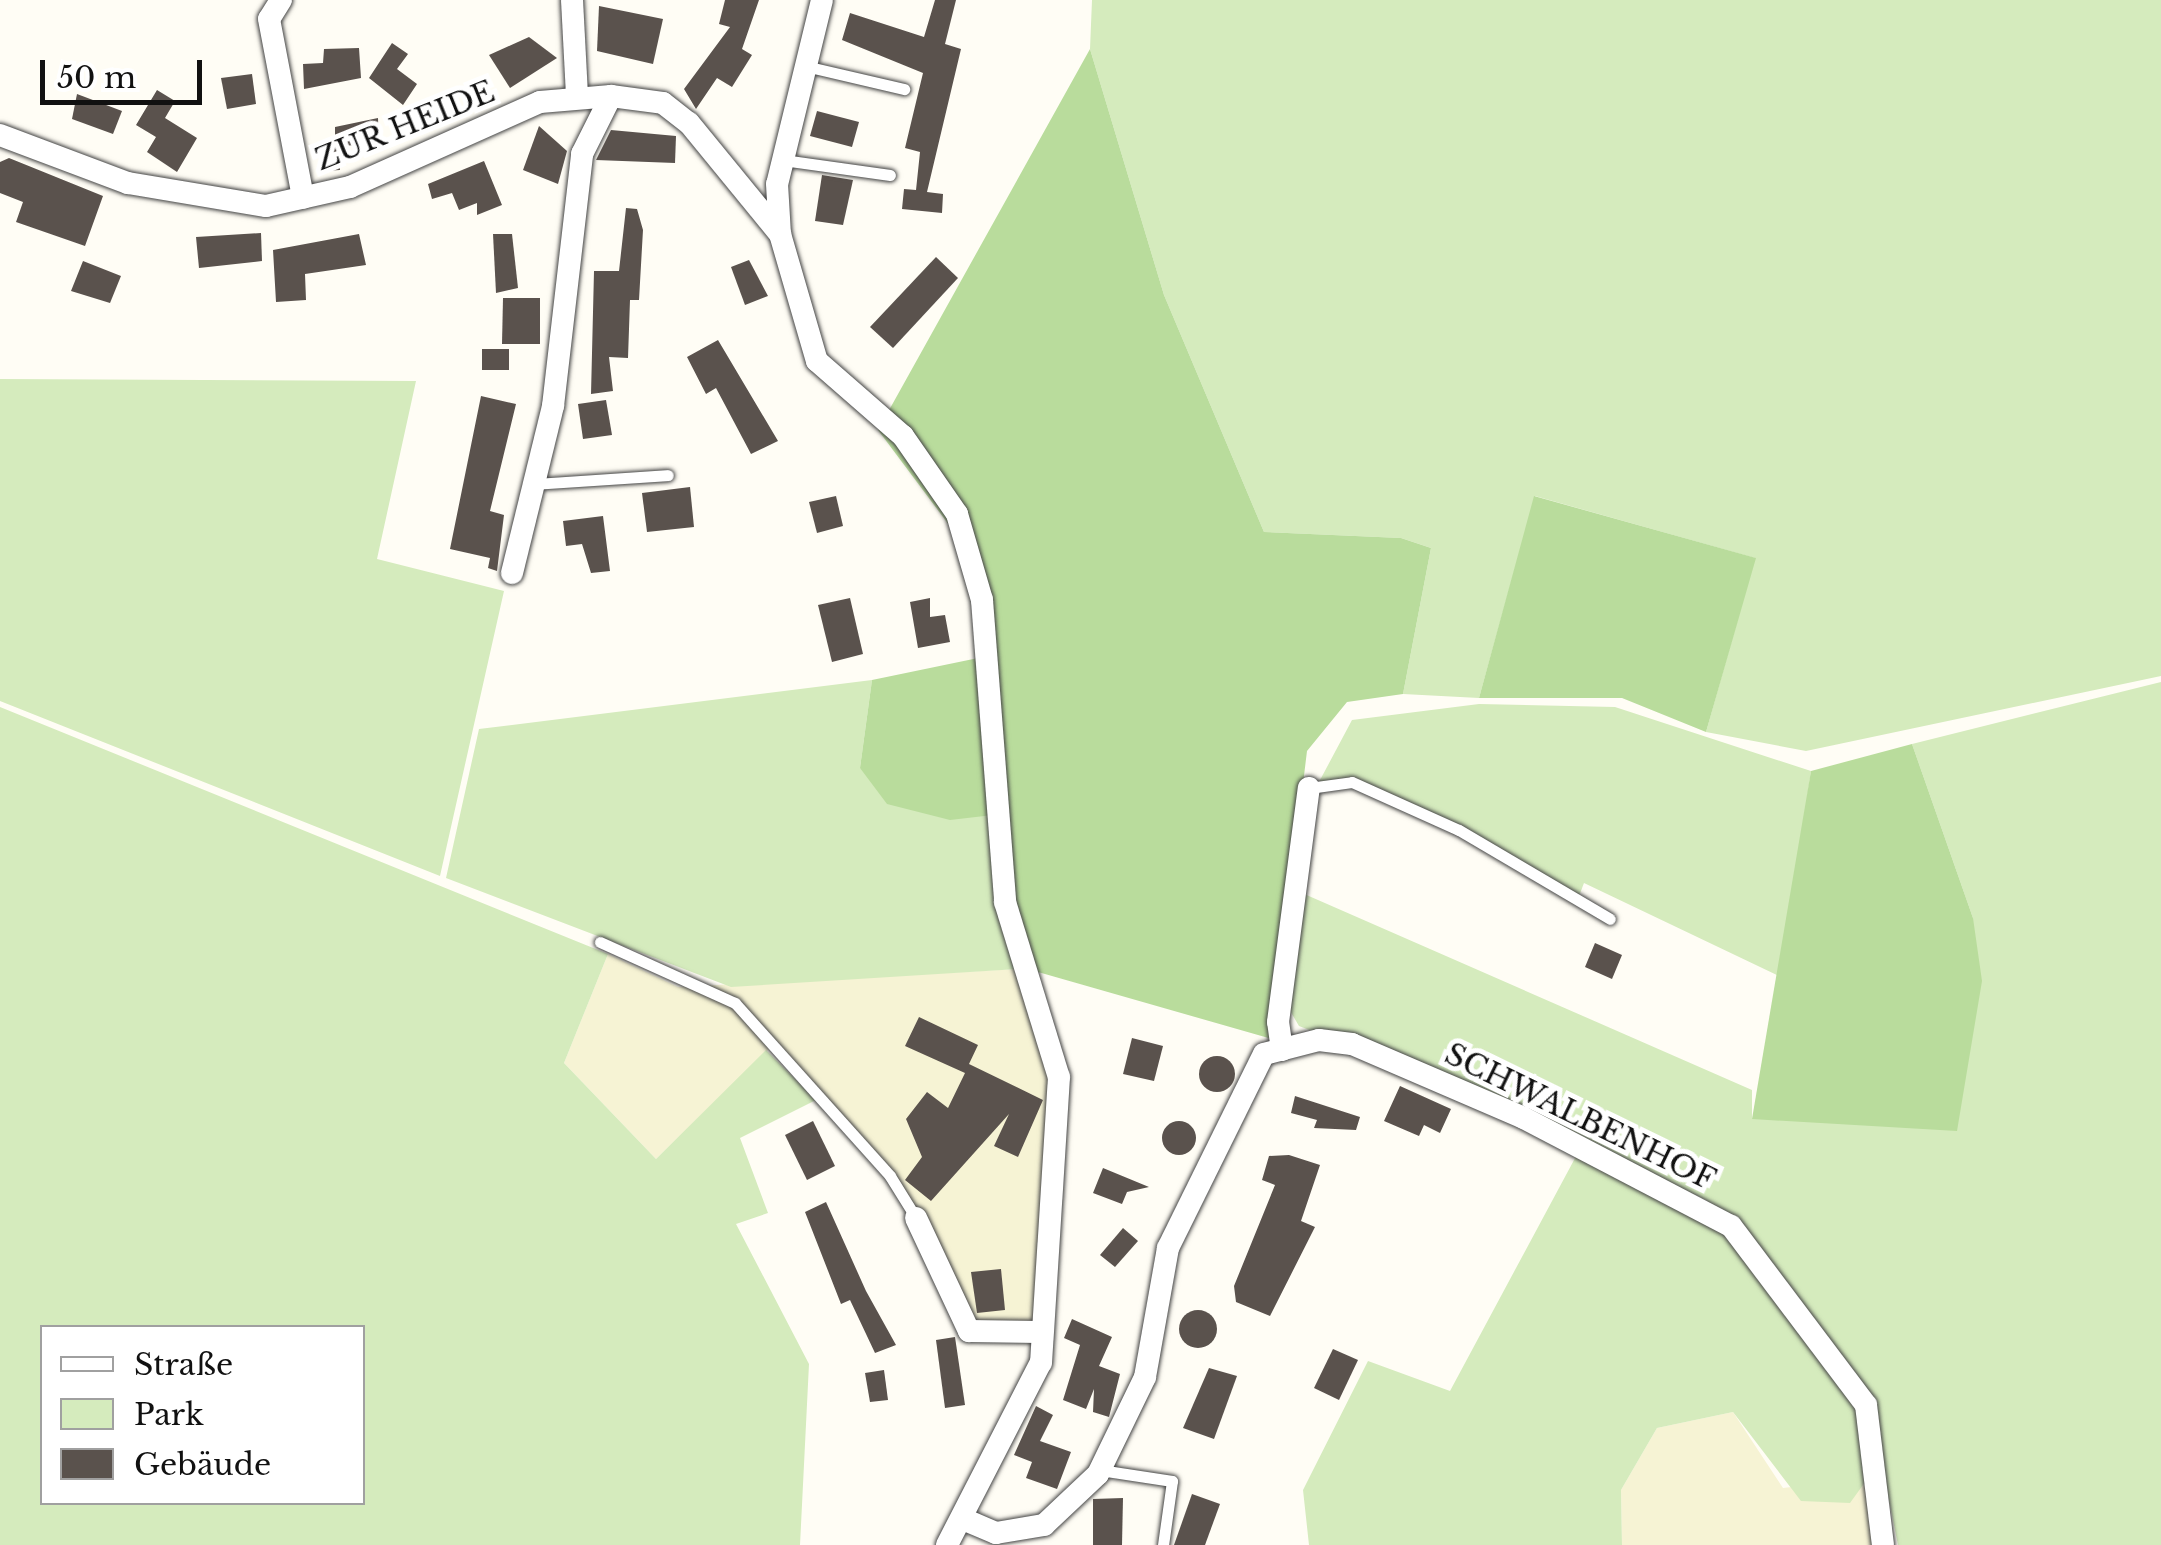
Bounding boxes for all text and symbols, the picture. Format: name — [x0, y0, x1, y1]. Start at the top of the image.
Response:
scale bar — [45, 40, 208, 102]
text: 50 m — [57, 59, 136, 96]
street label: ZUR HEIDE — [310, 74, 500, 178]
street label: SCHWALBENHOF — [1439, 1036, 1721, 1198]
legend — [40, 1325, 365, 1505]
text: Straße — [134, 1346, 233, 1383]
text: Park — [134, 1396, 204, 1433]
text: Gebäude — [134, 1446, 271, 1483]

